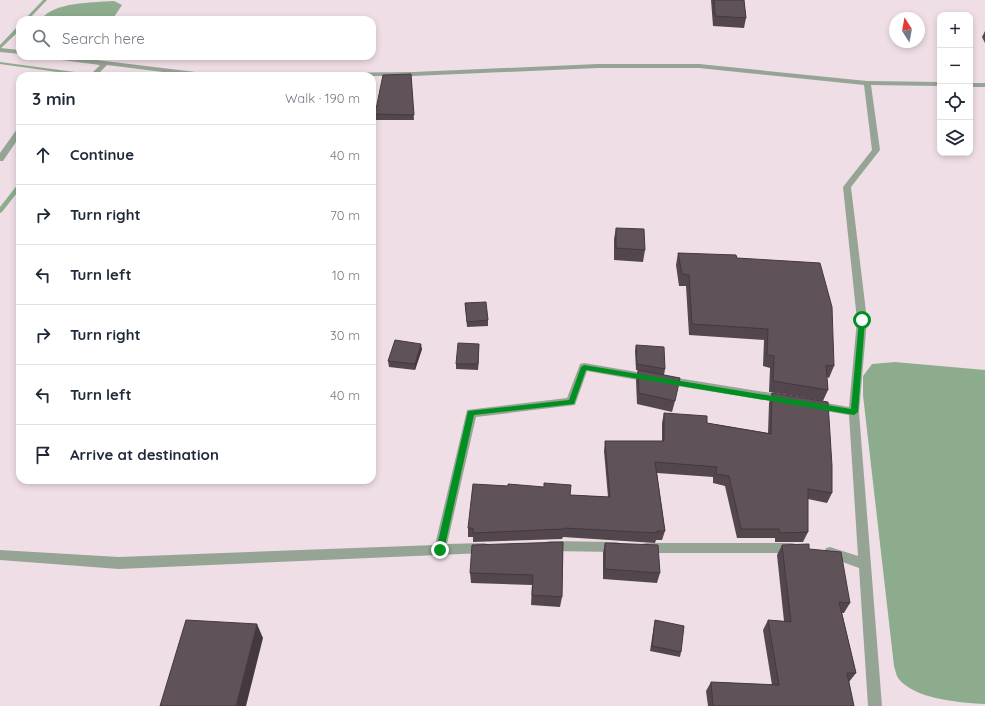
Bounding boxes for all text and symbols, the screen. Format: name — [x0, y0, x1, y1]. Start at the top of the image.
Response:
north arrow — [889, 12, 925, 48]
map controls — [937, 12, 973, 156]
button: + — [937, 12, 973, 48]
search box — [16, 16, 376, 60]
icon: search — [30, 27, 52, 49]
text: Search here — [62, 29, 145, 48]
button: − — [937, 48, 973, 84]
button: locate — [937, 84, 973, 120]
text: 3 min — [32, 88, 76, 109]
text: Walk · 190 m — [285, 90, 360, 106]
button: layers — [937, 120, 973, 156]
icon: ahead — [32, 144, 54, 166]
text: Continue — [70, 145, 134, 164]
text: 40 m — [330, 147, 360, 163]
icon: right — [32, 204, 54, 226]
text: Turn right — [70, 205, 141, 224]
text: 70 m — [330, 207, 360, 223]
icon: left — [32, 264, 54, 286]
text: Turn left — [70, 265, 132, 284]
text: 10 m — [332, 267, 360, 283]
route start — [853, 311, 871, 329]
icon: right — [32, 324, 54, 346]
text: Turn right — [70, 325, 141, 344]
text: 30 m — [330, 327, 360, 343]
icon: left — [32, 384, 54, 406]
text: Turn left — [70, 385, 132, 404]
text: 40 m — [330, 387, 360, 403]
icon: arrive — [32, 444, 54, 466]
text: Arrive at destination — [70, 445, 219, 464]
route end — [431, 541, 449, 559]

